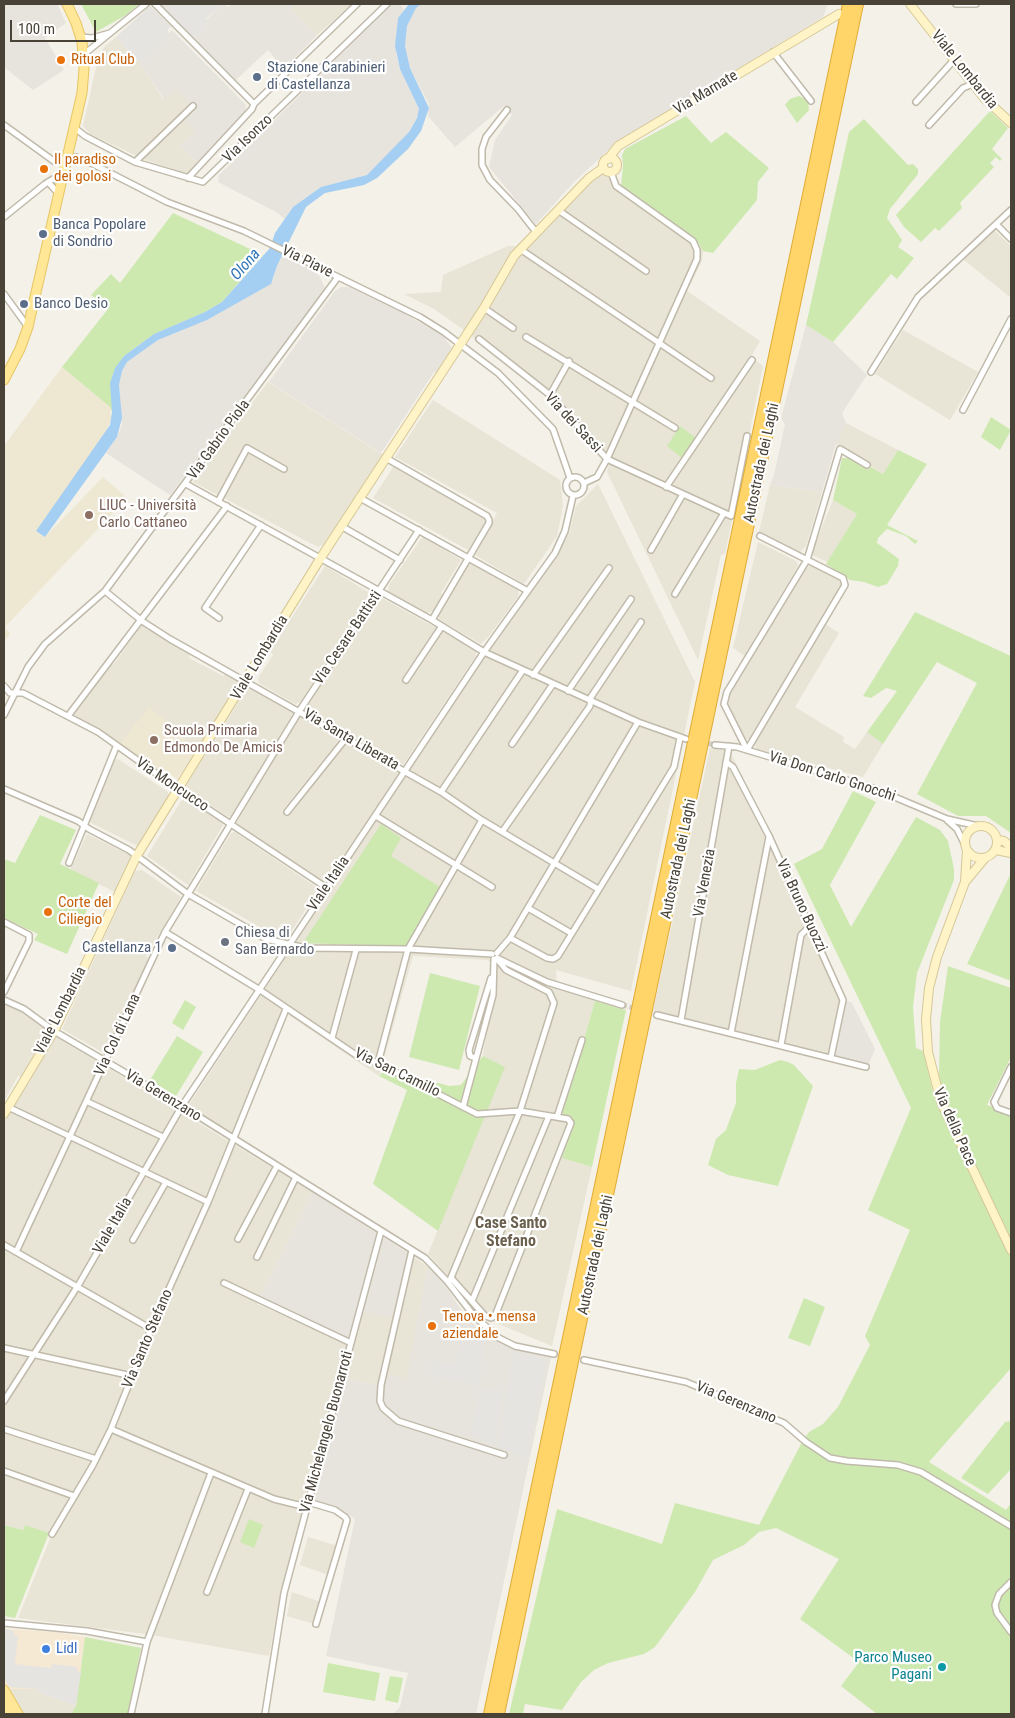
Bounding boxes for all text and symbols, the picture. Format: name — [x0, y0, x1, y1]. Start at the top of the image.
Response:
scale bar — [12, 10, 99, 42]
text: 100 m — [18, 20, 55, 38]
street label: Viale Lombardia — [927, 27, 1001, 113]
place label: Ritual Club — [71, 51, 135, 69]
marker: Ritual Club — [55, 54, 67, 66]
place label: Stazione Carabinieri di Castellanza — [267, 59, 385, 94]
street label: Via Marnate — [671, 67, 741, 119]
marker: Stazione Carabinieri di Castellanza — [251, 71, 263, 83]
street label: Via Isonzo — [219, 111, 277, 167]
place label: Il paradiso dei golosi — [54, 151, 116, 186]
marker: Il paradiso dei golosi — [38, 163, 50, 175]
place label: Banca Popolare di Sondrio — [53, 216, 146, 251]
marker: Banca Popolare di Sondrio — [37, 228, 49, 240]
street label: Via Piave — [278, 242, 336, 282]
water label: Olona — [227, 245, 265, 285]
place label: Banco Desio — [34, 295, 108, 313]
marker: Banco Desio — [18, 298, 30, 310]
street label: Via dei Sassi — [541, 389, 605, 457]
street label: Via Gabrio Piola — [184, 396, 254, 484]
street label: Autostrada dei Laghi — [740, 401, 784, 525]
place label: LIUC - Università Carlo Cattaneo — [99, 497, 196, 532]
marker: LIUC - Università Carlo Cattaneo — [83, 509, 95, 521]
street label: Via Cesare Battisti — [310, 588, 386, 688]
street label: Viale Lombardia — [228, 612, 292, 704]
street label: Via Santa Liberata — [300, 705, 402, 775]
place label: Scuola Primaria Edmondo De Amicis — [164, 722, 283, 757]
marker: Scuola Primaria Edmondo De Amicis — [148, 734, 160, 746]
street label: Via Don Carlo Gnocchi — [766, 748, 898, 806]
street label: Via Moncucco — [132, 754, 212, 816]
street label: Autostrada dei Laghi — [657, 797, 701, 921]
street label: Via Venezia — [690, 847, 720, 919]
street label: Viale Italia — [304, 853, 354, 915]
street label: Via Bruno Buozzi — [772, 857, 830, 955]
place label: Corte del Ciliegio — [58, 894, 112, 929]
marker: Corte del Ciliegio — [42, 906, 54, 918]
place label: Chiesa di San Bernardo — [235, 924, 314, 959]
marker: Chiesa di San Bernardo — [219, 936, 231, 948]
place label: Castellanza 1 — [82, 939, 162, 957]
marker: Castellanza 1 — [166, 942, 178, 954]
street label: Viale Lombardia — [31, 964, 91, 1058]
street label: Via Col di Lana — [91, 991, 145, 1079]
street label: Via San Camillo — [351, 1045, 443, 1101]
street label: Via Gerenzano — [122, 1066, 204, 1126]
street label: Via della Pace — [929, 1085, 979, 1169]
street label: Autostrada dei Laghi — [574, 1193, 618, 1317]
street label: Viale Italia — [90, 1194, 136, 1258]
district label: Case Santo Stefano — [475, 1214, 547, 1252]
street label: Via Santo Stefano — [119, 1287, 177, 1391]
place label: Tenova • mensa aziendale — [442, 1308, 536, 1343]
marker: Tenova • mensa aziendale — [426, 1320, 438, 1332]
street label: Via Michelangelo Buonarroti — [297, 1349, 357, 1515]
street label: Via Gerenzano — [693, 1378, 779, 1428]
place label: Lidl — [56, 1640, 77, 1658]
marker: Lidl — [40, 1643, 52, 1655]
place label: Parco Museo Pagani — [854, 1649, 932, 1684]
marker: Parco Museo Pagani — [936, 1661, 948, 1673]

